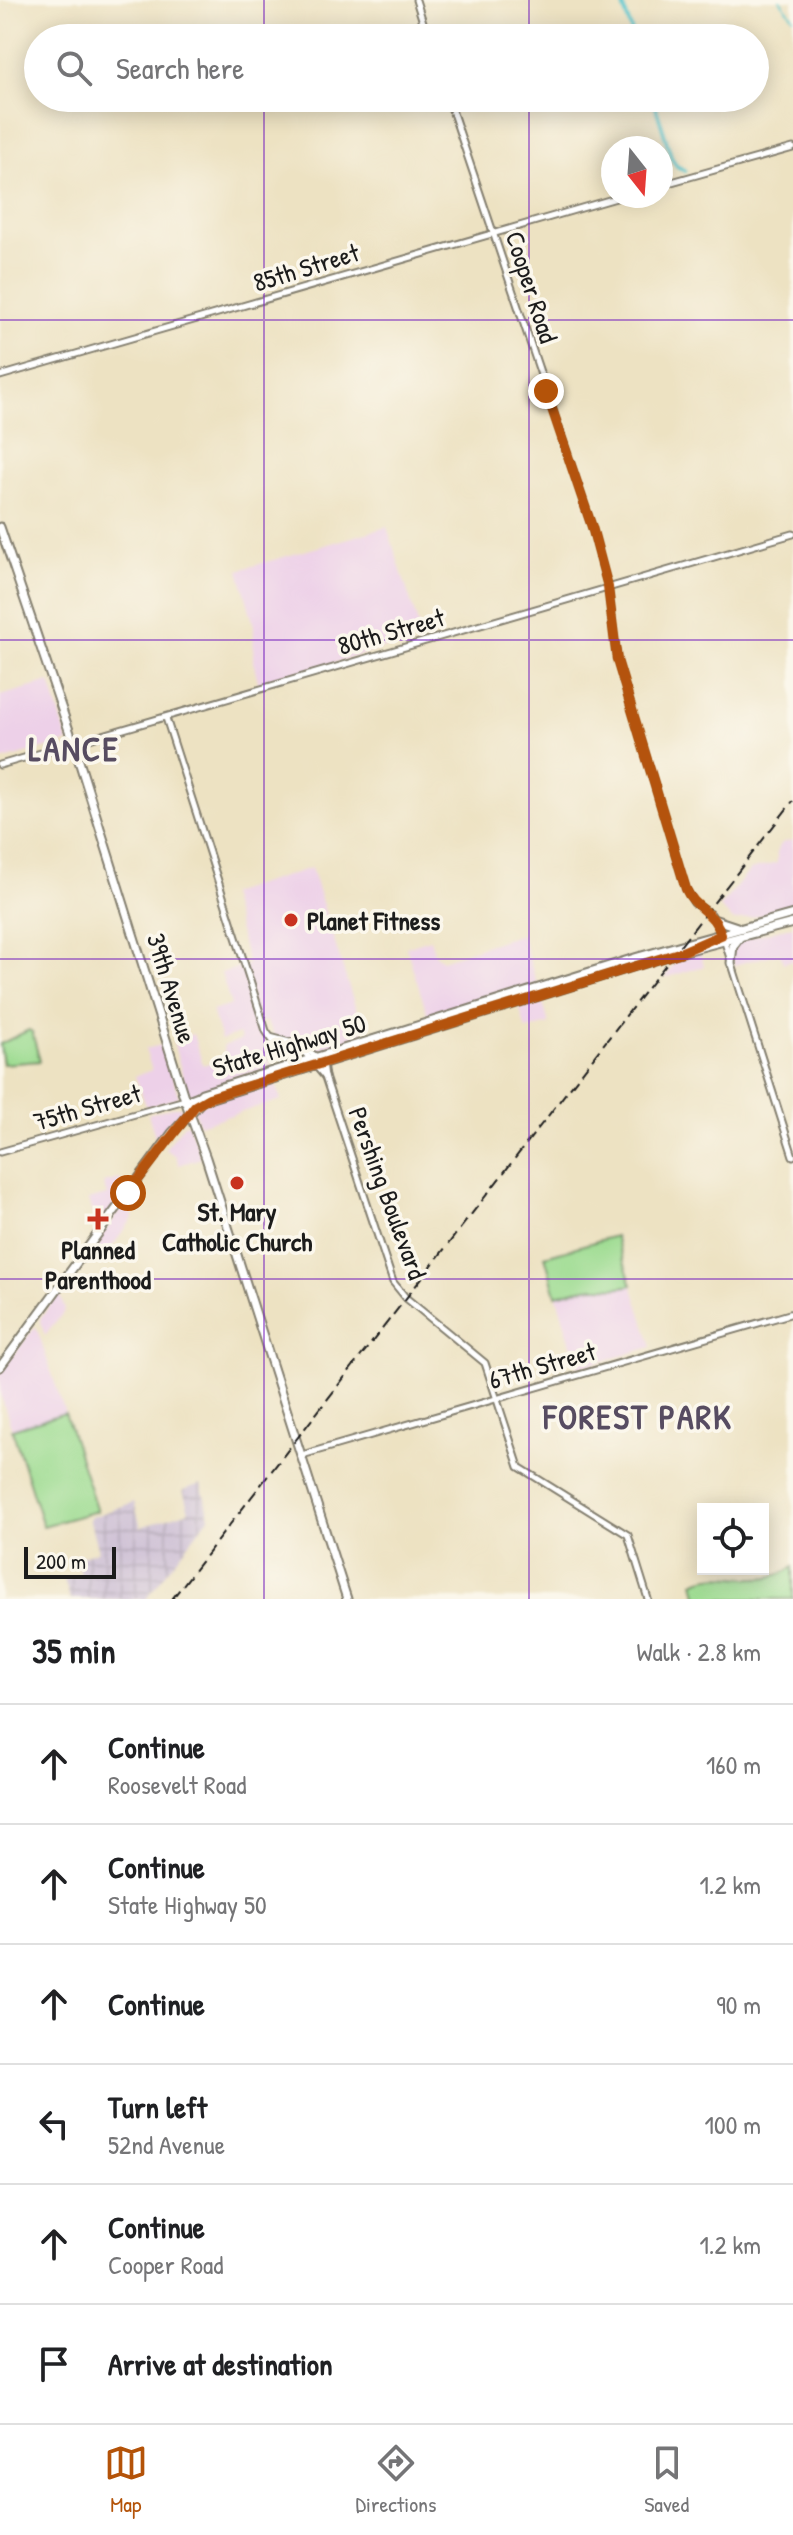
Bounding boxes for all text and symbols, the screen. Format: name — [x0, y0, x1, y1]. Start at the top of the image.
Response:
search box — [24, 24, 769, 112]
icon: search — [52, 46, 96, 90]
text: Search here — [116, 48, 244, 88]
north arrow — [601, 136, 673, 208]
street label: Cooper Road — [498, 227, 566, 347]
street label: 85th Street — [249, 234, 364, 300]
route end — [528, 373, 564, 409]
street label: 80th Street — [334, 599, 449, 663]
district label: LANCE — [29, 726, 120, 772]
place label: Planet Fitness — [307, 903, 440, 938]
marker: Planet Fitness — [282, 911, 300, 929]
street label: 39th Avenue — [139, 929, 205, 1047]
street label: State Highway 50 — [208, 1005, 370, 1085]
street label: 75th Street — [29, 1075, 146, 1139]
street label: Pershing Boulevard — [341, 1102, 435, 1284]
marker: St. Mary Catholic Church — [228, 1174, 246, 1192]
route start — [110, 1175, 146, 1211]
place label: St. Mary Catholic Church — [162, 1194, 312, 1259]
marker: Planned Parenthood — [87, 1208, 109, 1230]
place label: Planned Parenthood — [45, 1232, 152, 1297]
street label: 67th Street — [484, 1333, 601, 1397]
district label: FOREST PARK — [542, 1394, 733, 1440]
map controls — [697, 1503, 769, 1575]
button: locate — [697, 1503, 769, 1575]
scale bar — [24, 1543, 116, 1579]
text: 200 m — [36, 1546, 86, 1576]
text: 35 min — [32, 1628, 116, 1674]
text: Walk · 2.8 km — [636, 1634, 761, 1669]
text: Continue — [108, 1727, 205, 1767]
icon: ahead — [32, 1742, 76, 1786]
text: 160 m — [706, 1747, 761, 1782]
text: Roosevelt Road — [108, 1767, 246, 1802]
text: Continue — [108, 1847, 205, 1887]
icon: ahead — [32, 1862, 76, 1906]
text: 1.2 km — [699, 1867, 761, 1902]
text: State Highway 50 — [108, 1887, 267, 1922]
icon: ahead — [32, 1982, 76, 2026]
text: Continue — [108, 1984, 205, 2024]
text: 90 m — [716, 1987, 761, 2022]
text: Turn left — [108, 2087, 207, 2127]
icon: left — [32, 2102, 76, 2146]
text: 100 m — [705, 2107, 761, 2142]
text: 52nd Avenue — [108, 2127, 225, 2162]
text: Continue — [108, 2207, 205, 2247]
icon: ahead — [32, 2222, 76, 2266]
text: 1.2 km — [699, 2227, 761, 2262]
text: Cooper Road — [108, 2247, 223, 2282]
icon: arrive — [32, 2342, 76, 2386]
text: Arrive at destination — [108, 2344, 333, 2384]
tab: Map — [104, 2441, 148, 2519]
tab: Directions — [356, 2441, 437, 2519]
tab: Saved — [644, 2441, 689, 2519]

